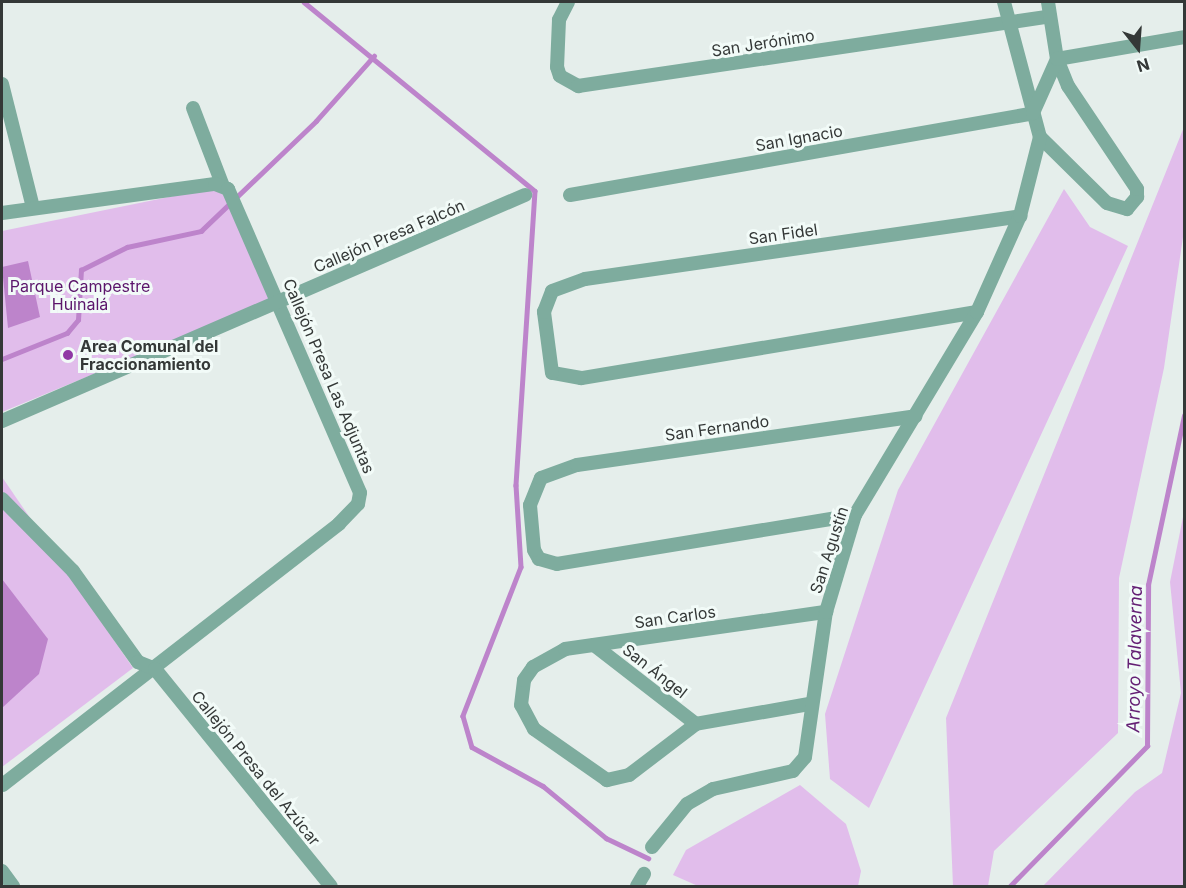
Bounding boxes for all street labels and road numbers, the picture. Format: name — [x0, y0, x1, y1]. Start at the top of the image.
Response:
street label: San Jerónimo — [710, 25, 816, 61]
street label: San Ignacio — [754, 121, 844, 155]
street label: Callejón Presa Falcón — [310, 195, 468, 277]
street label: San Fidel — [747, 220, 819, 248]
street label: Callejón Presa Las Adjuntas — [279, 276, 379, 476]
street label: San Fernando — [664, 411, 770, 445]
street label: San Agustín — [806, 504, 852, 596]
street label: San Carlos — [633, 602, 717, 632]
street label: San Ángel — [619, 640, 691, 702]
street label: Callejón Presa del Azúcar — [188, 687, 324, 849]

